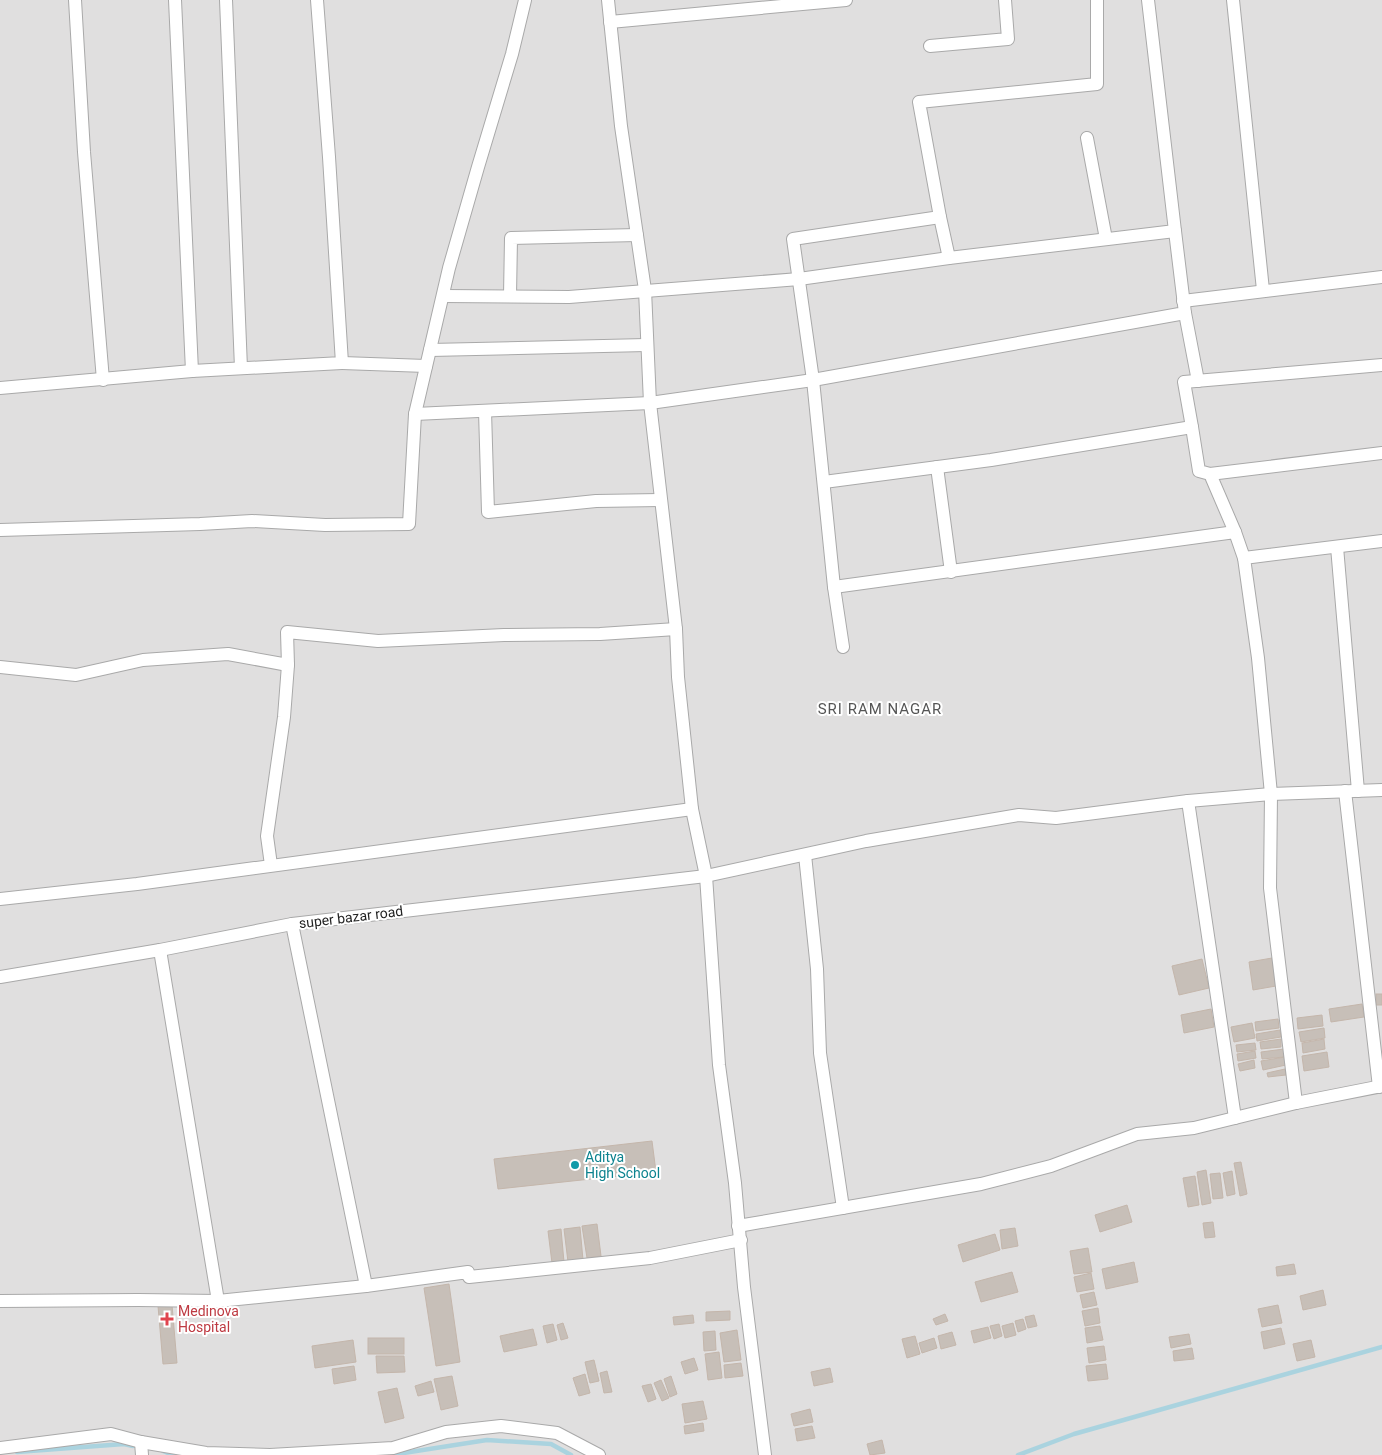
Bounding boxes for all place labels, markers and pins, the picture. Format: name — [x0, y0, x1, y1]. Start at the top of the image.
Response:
place label: Aditya High School — [585, 1149, 660, 1181]
marker: Aditya High School — [569, 1159, 581, 1171]
place label: Medinova Hospital — [178, 1303, 239, 1335]
marker: Medinova Hospital — [160, 1312, 174, 1326]

